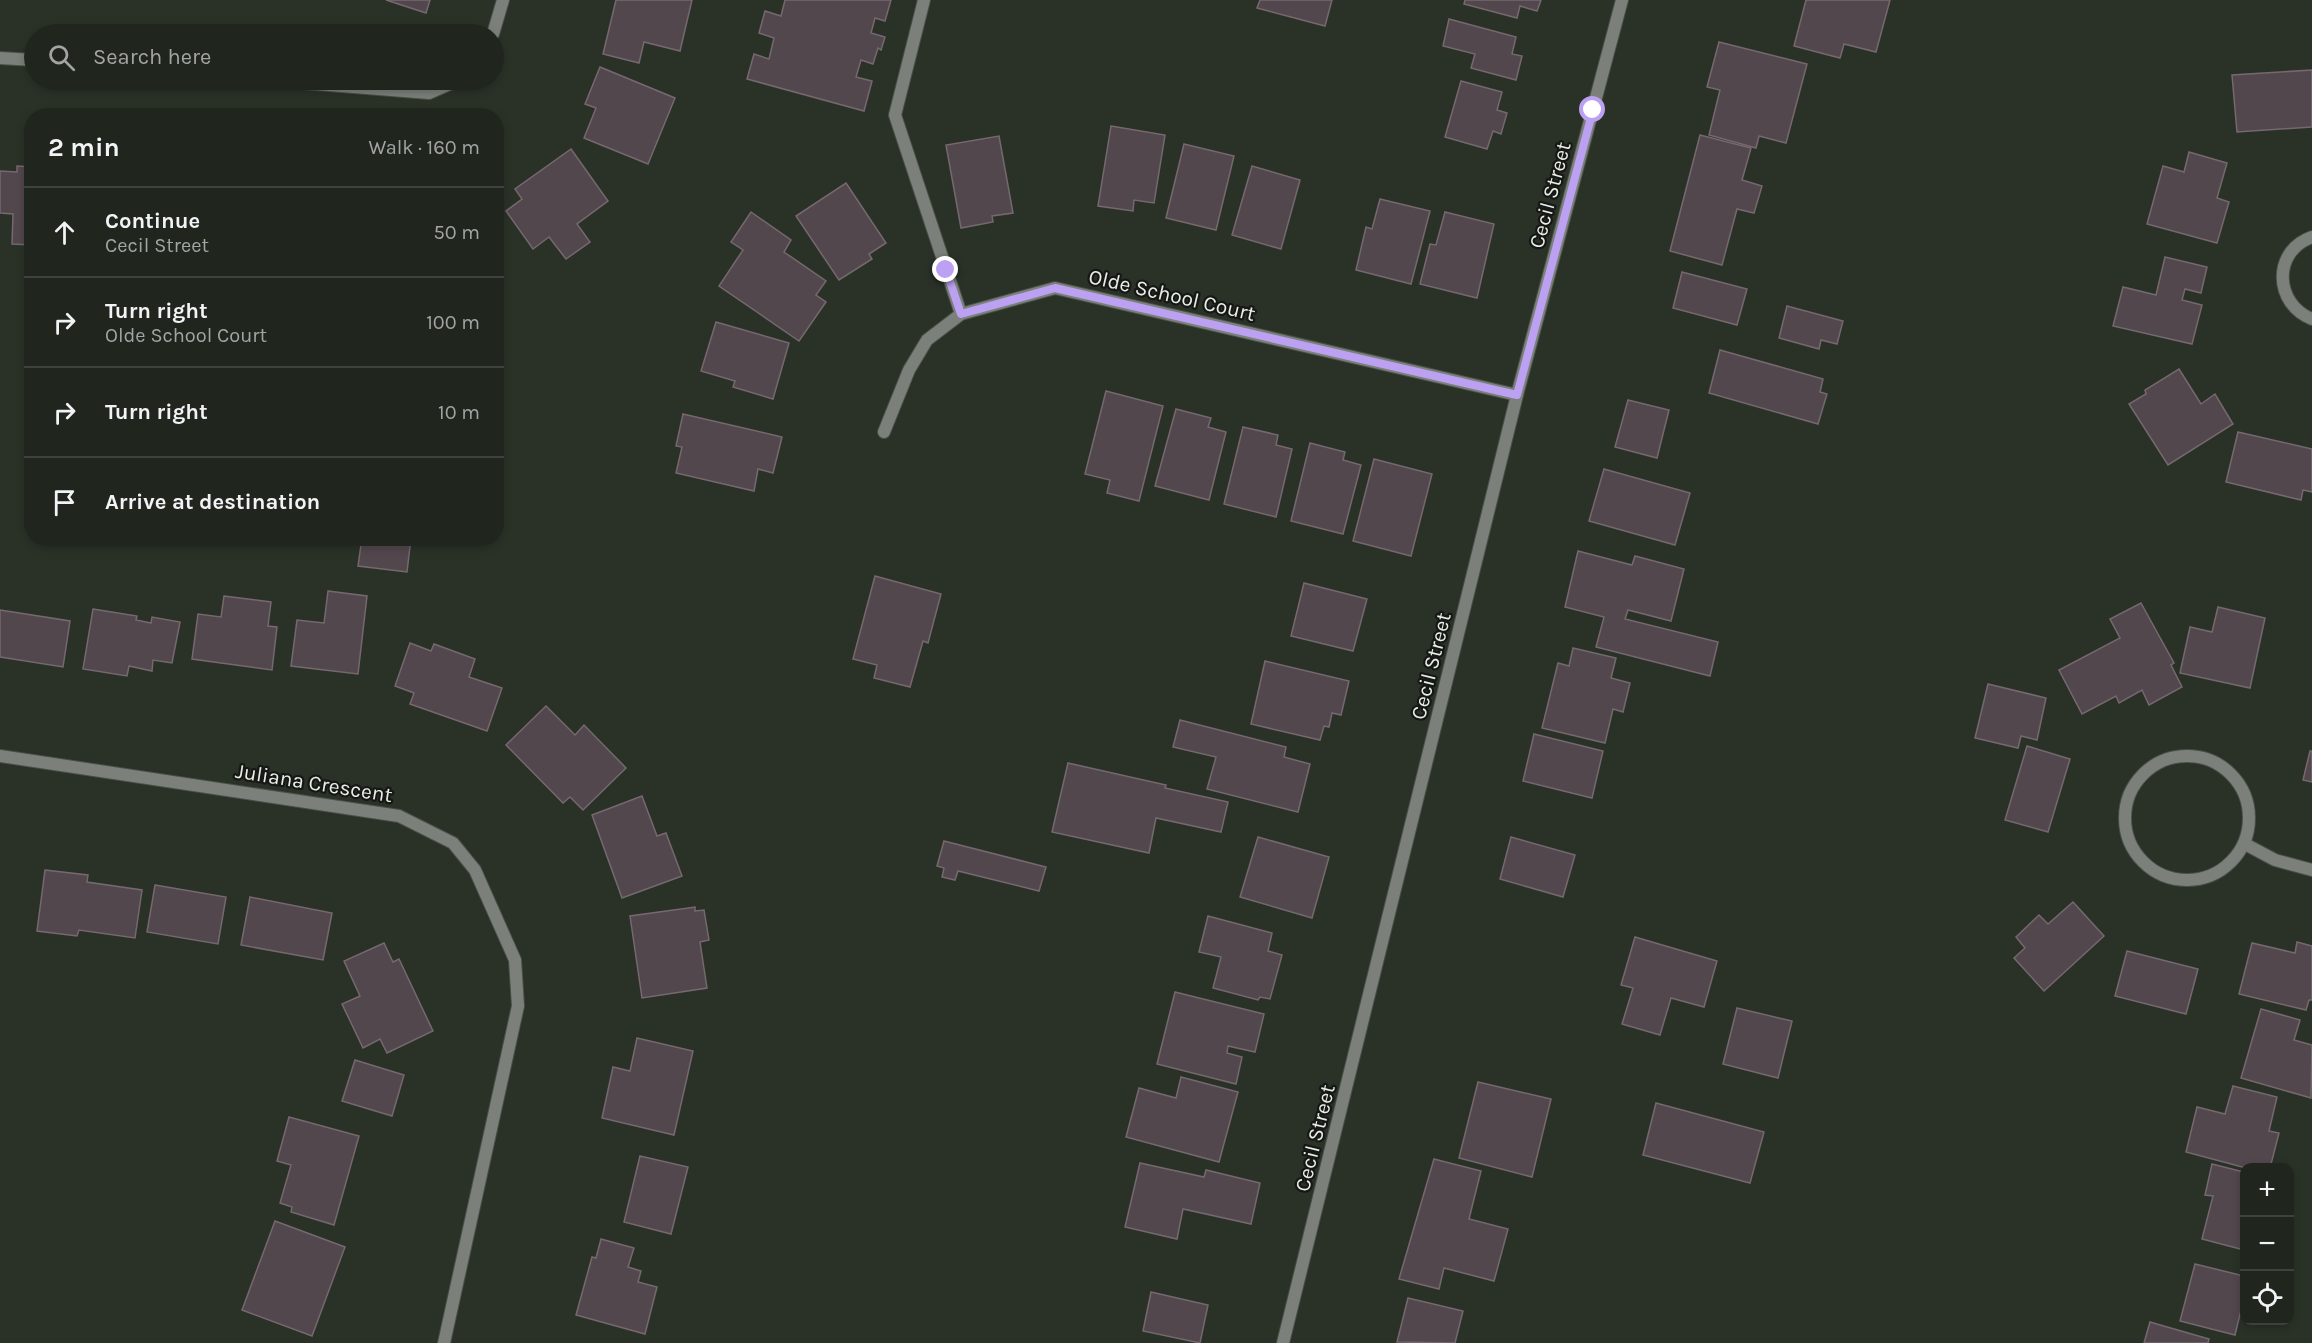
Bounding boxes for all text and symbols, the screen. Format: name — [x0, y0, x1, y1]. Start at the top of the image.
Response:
search box — [24, 24, 504, 90]
icon: search — [45, 41, 78, 74]
text: Search here — [93, 44, 211, 70]
route start — [1579, 96, 1605, 122]
text: 2 min — [48, 132, 120, 163]
text: Walk · 160 m — [368, 136, 480, 159]
street label: Cecil Street — [1524, 139, 1576, 251]
text: Continue — [105, 208, 200, 234]
icon: ahead — [48, 216, 81, 249]
text: 50 m — [433, 221, 480, 244]
text: Cecil Street — [105, 234, 209, 257]
route end — [932, 256, 958, 282]
street label: Olde School Court — [1086, 264, 1258, 326]
text: Turn right — [105, 298, 208, 324]
icon: right — [48, 306, 81, 339]
text: 100 m — [426, 311, 480, 334]
text: Olde School Court — [105, 324, 267, 347]
icon: right — [48, 396, 81, 429]
text: Turn right — [105, 399, 208, 425]
text: 10 m — [438, 401, 480, 424]
icon: arrive — [48, 486, 81, 519]
text: Arrive at destination — [105, 489, 320, 515]
street label: Cecil Street — [1406, 610, 1456, 722]
street label: Juliana Crescent — [234, 759, 394, 807]
street label: Cecil Street — [1290, 1082, 1340, 1194]
map controls — [2240, 1163, 2294, 1325]
button: + — [2240, 1163, 2294, 1217]
button: − — [2240, 1217, 2294, 1271]
button: locate — [2240, 1271, 2294, 1325]

